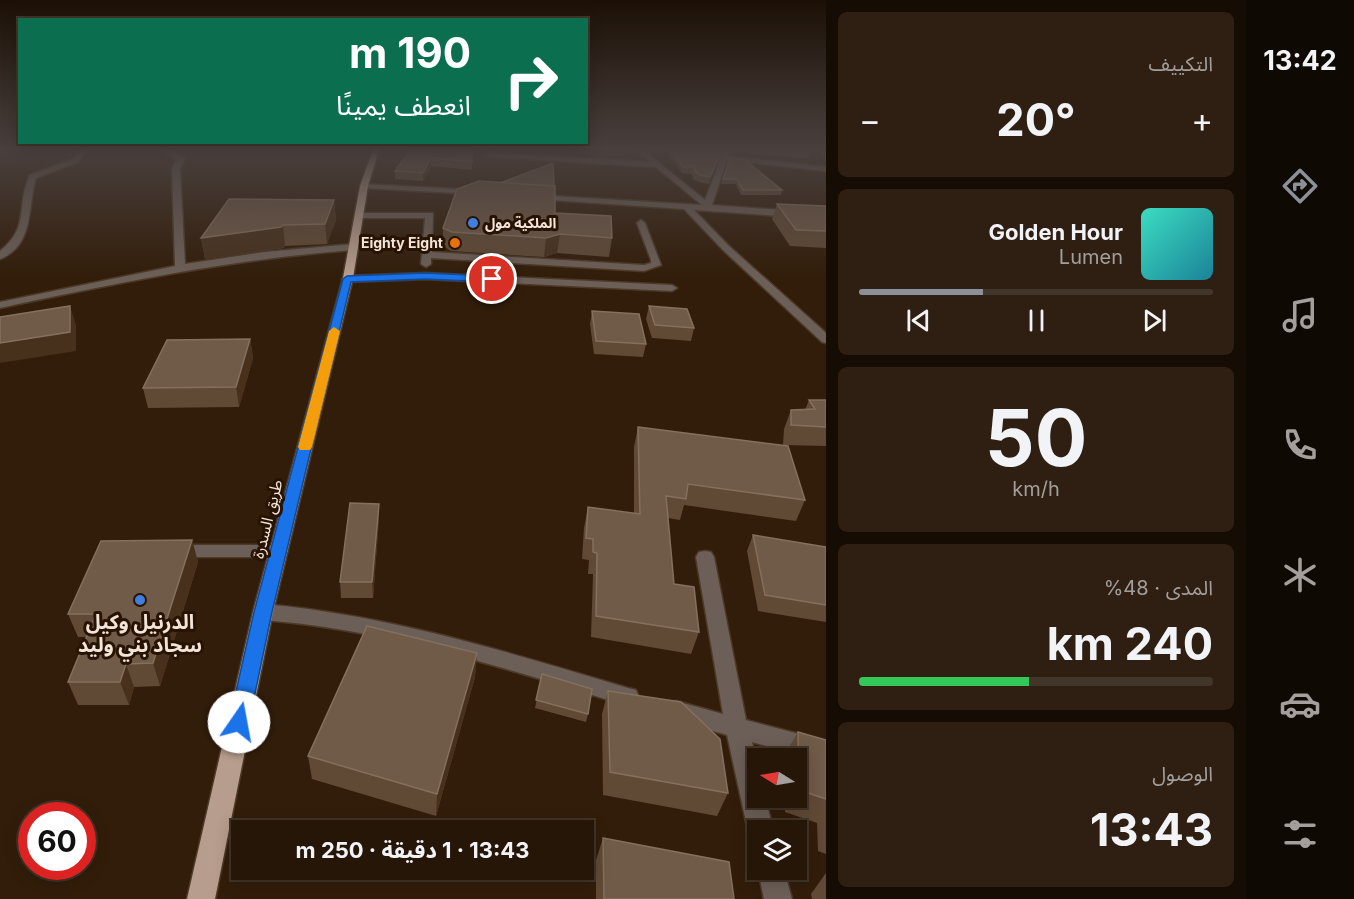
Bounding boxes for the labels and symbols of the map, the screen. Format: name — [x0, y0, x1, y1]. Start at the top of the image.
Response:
place label: الملكية مول — [485, 214, 557, 232]
marker: الملكية مول — [466, 216, 480, 230]
place label: Eighty Eight — [361, 234, 443, 251]
marker: Eighty Eight — [448, 236, 462, 250]
pin — [466, 253, 517, 304]
street label: طريق السدرة — [248, 477, 287, 561]
marker: الدرنيل وكيل سجاد بني وليد — [133, 593, 147, 607]
place label: الدرنيل وكيل سجاد بني وليد — [78, 610, 202, 662]
position arrow — [207, 690, 271, 754]
north arrow — [747, 748, 807, 808]
speed limit sign: 60 — [18, 802, 96, 880]

